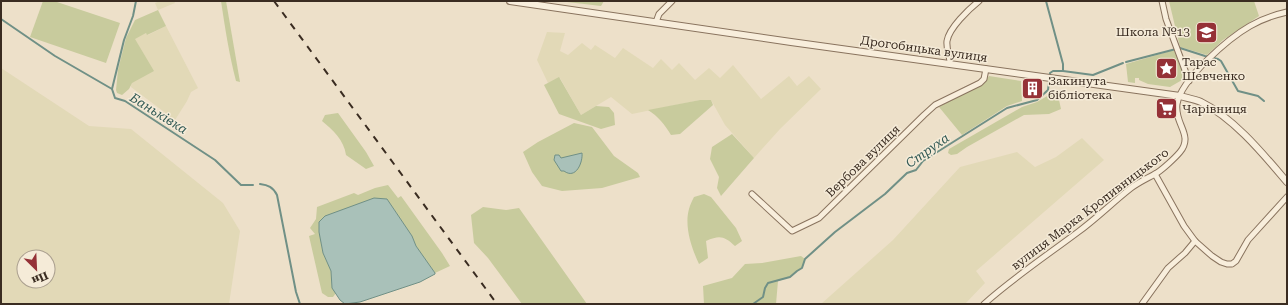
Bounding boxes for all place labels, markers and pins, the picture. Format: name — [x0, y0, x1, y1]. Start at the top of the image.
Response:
school or university icon: Школа №13 — [1193, 19, 1219, 45]
place label: Школа №13 — [1116, 25, 1190, 39]
place label: Тарас Шевченко — [1182, 55, 1245, 83]
place icon: Тарас Шевченко — [1153, 56, 1179, 82]
place label: Закинута бібліотека — [1048, 74, 1112, 102]
building icon: Закинута бібліотека — [1020, 75, 1046, 101]
supermarket icon: Чарівниця — [1154, 96, 1180, 122]
place label: Чарівниця — [1182, 102, 1247, 116]

